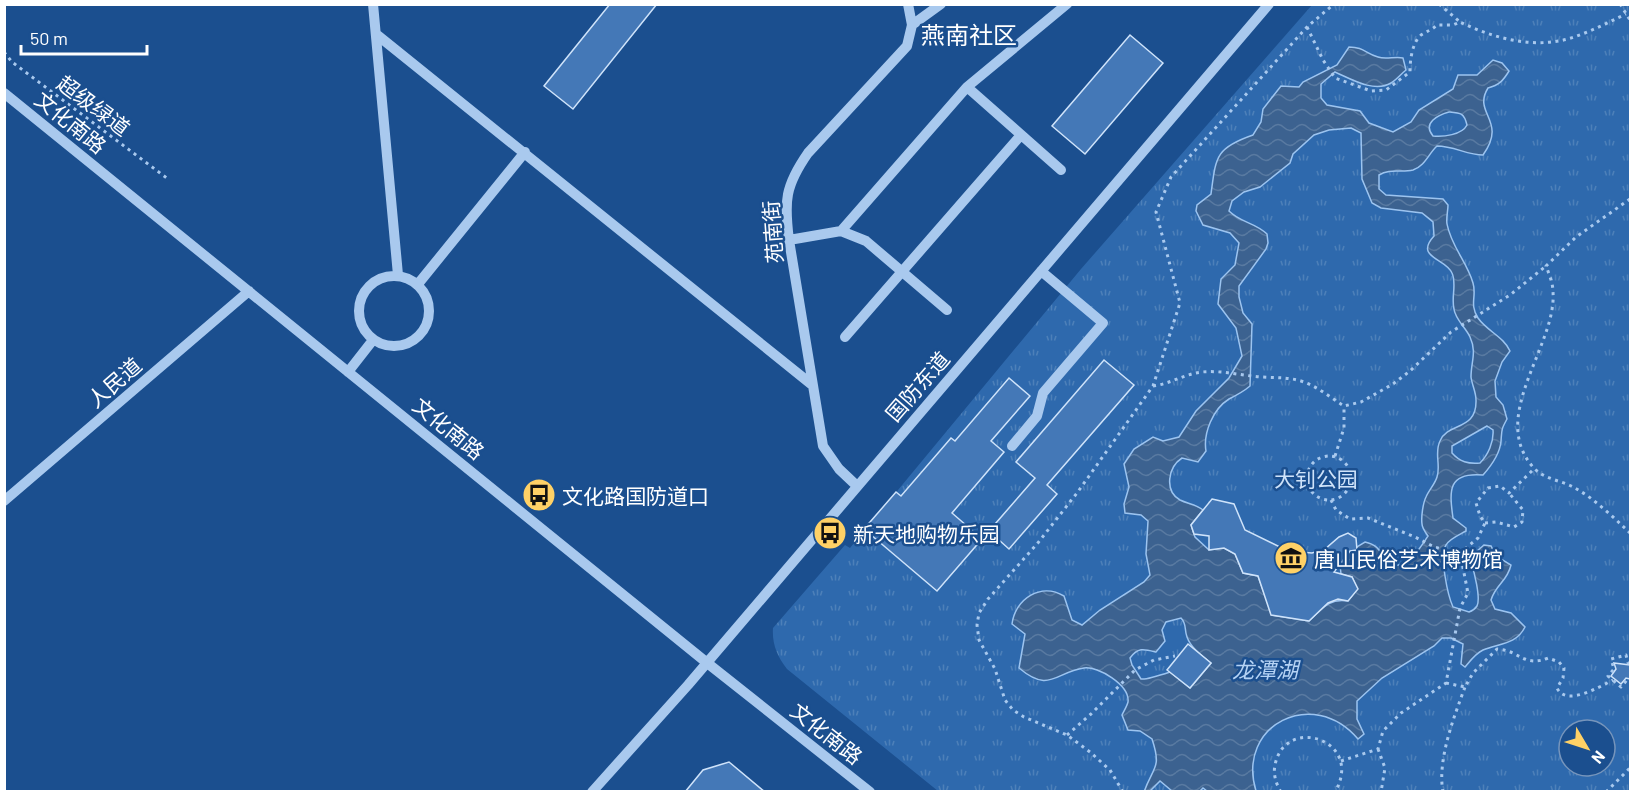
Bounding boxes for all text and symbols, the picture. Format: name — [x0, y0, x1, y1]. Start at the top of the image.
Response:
scale bar — [21, 18, 147, 56]
district label: 燕南社区 — [921, 20, 1017, 49]
text: 50 m — [30, 27, 68, 49]
street label: 超级绿道 — [53, 70, 135, 140]
street label: 文化南路 — [30, 86, 112, 158]
street label: 苑南街 — [757, 200, 787, 264]
street label: 国防东道 — [880, 346, 954, 426]
street label: 人民道 — [82, 352, 146, 412]
street label: 文化南路 — [408, 392, 490, 464]
park label: 大钊公园 — [1274, 466, 1358, 491]
bus stop icon: 文化路国防道口 — [521, 477, 557, 513]
place label: 文化路国防道口 — [562, 483, 709, 508]
bus stop icon: 新天地购物乐园 — [812, 515, 848, 551]
place label: 新天地购物乐园 — [853, 521, 1000, 546]
museum icon: 唐山民俗艺术博物馆 — [1273, 540, 1309, 576]
place label: 唐山民俗艺术博物馆 — [1314, 546, 1503, 571]
water label: 龙潭湖 — [1232, 656, 1301, 682]
street label: 文化南路 — [786, 697, 868, 769]
north arrow — [1557, 718, 1617, 778]
text: N — [1588, 748, 1610, 768]

